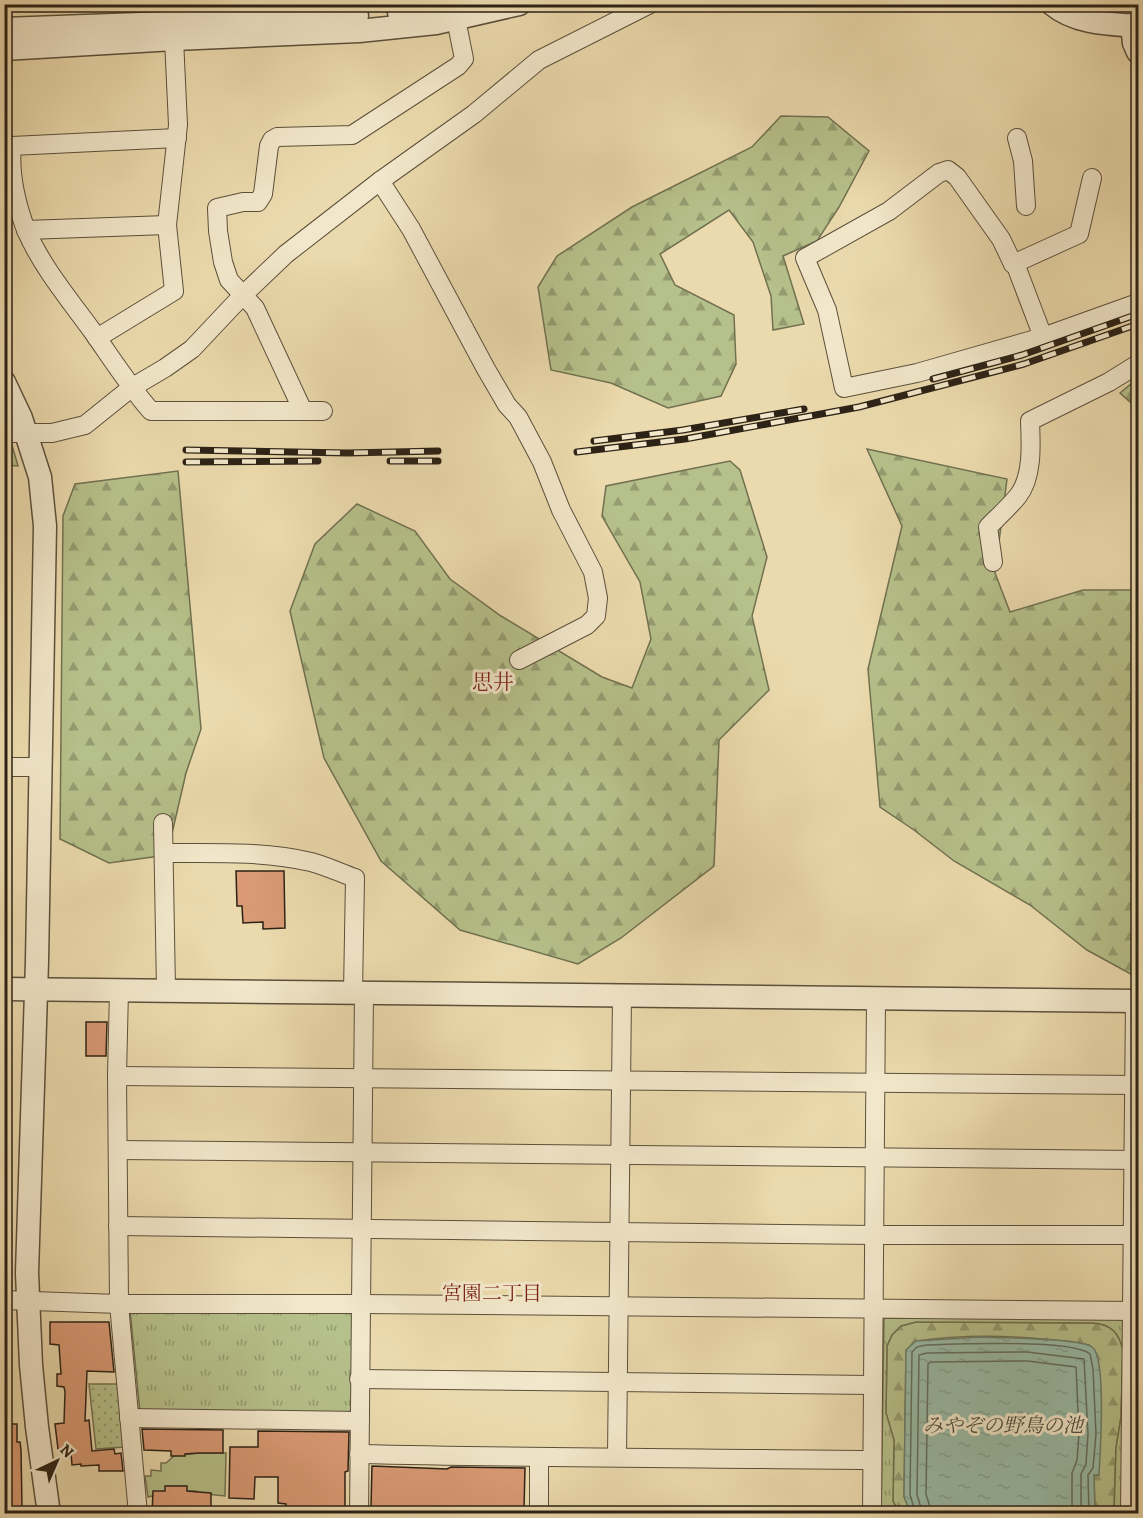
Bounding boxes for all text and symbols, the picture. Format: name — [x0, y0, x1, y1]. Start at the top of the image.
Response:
district label: 思井 — [472, 668, 514, 696]
district label: 宮園二丁目 — [442, 1280, 542, 1307]
water label: みやぞの野鳥の池 — [923, 1412, 1085, 1439]
north arrow — [27, 1431, 87, 1491]
text: N — [55, 1439, 79, 1463]

